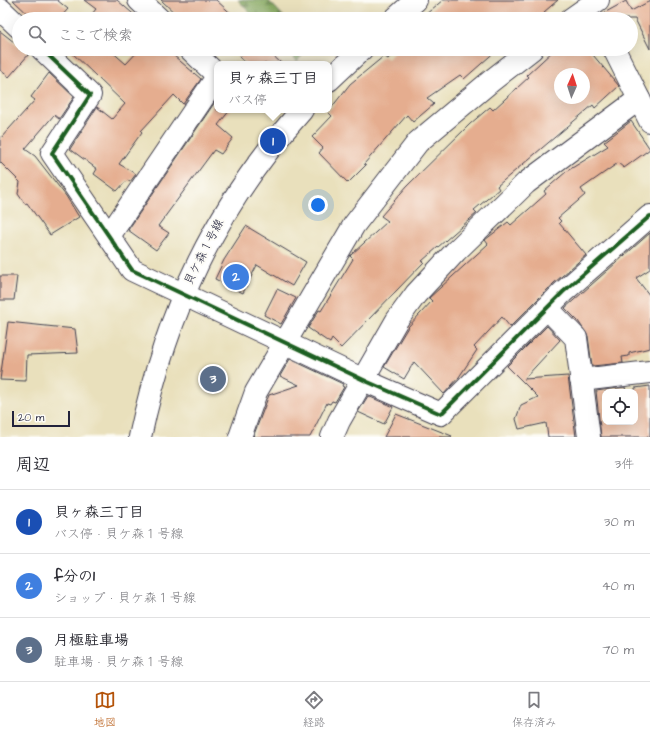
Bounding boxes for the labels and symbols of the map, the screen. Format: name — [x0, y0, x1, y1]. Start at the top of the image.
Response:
north arrow — [554, 68, 590, 104]
pin: 1 — [260, 126, 286, 156]
your location — [308, 195, 328, 215]
street label: 貝ケ森１号線 — [180, 216, 228, 288]
pin: 2 — [223, 262, 249, 292]
pin: 3 — [200, 364, 226, 394]
scale bar — [12, 409, 70, 428]

